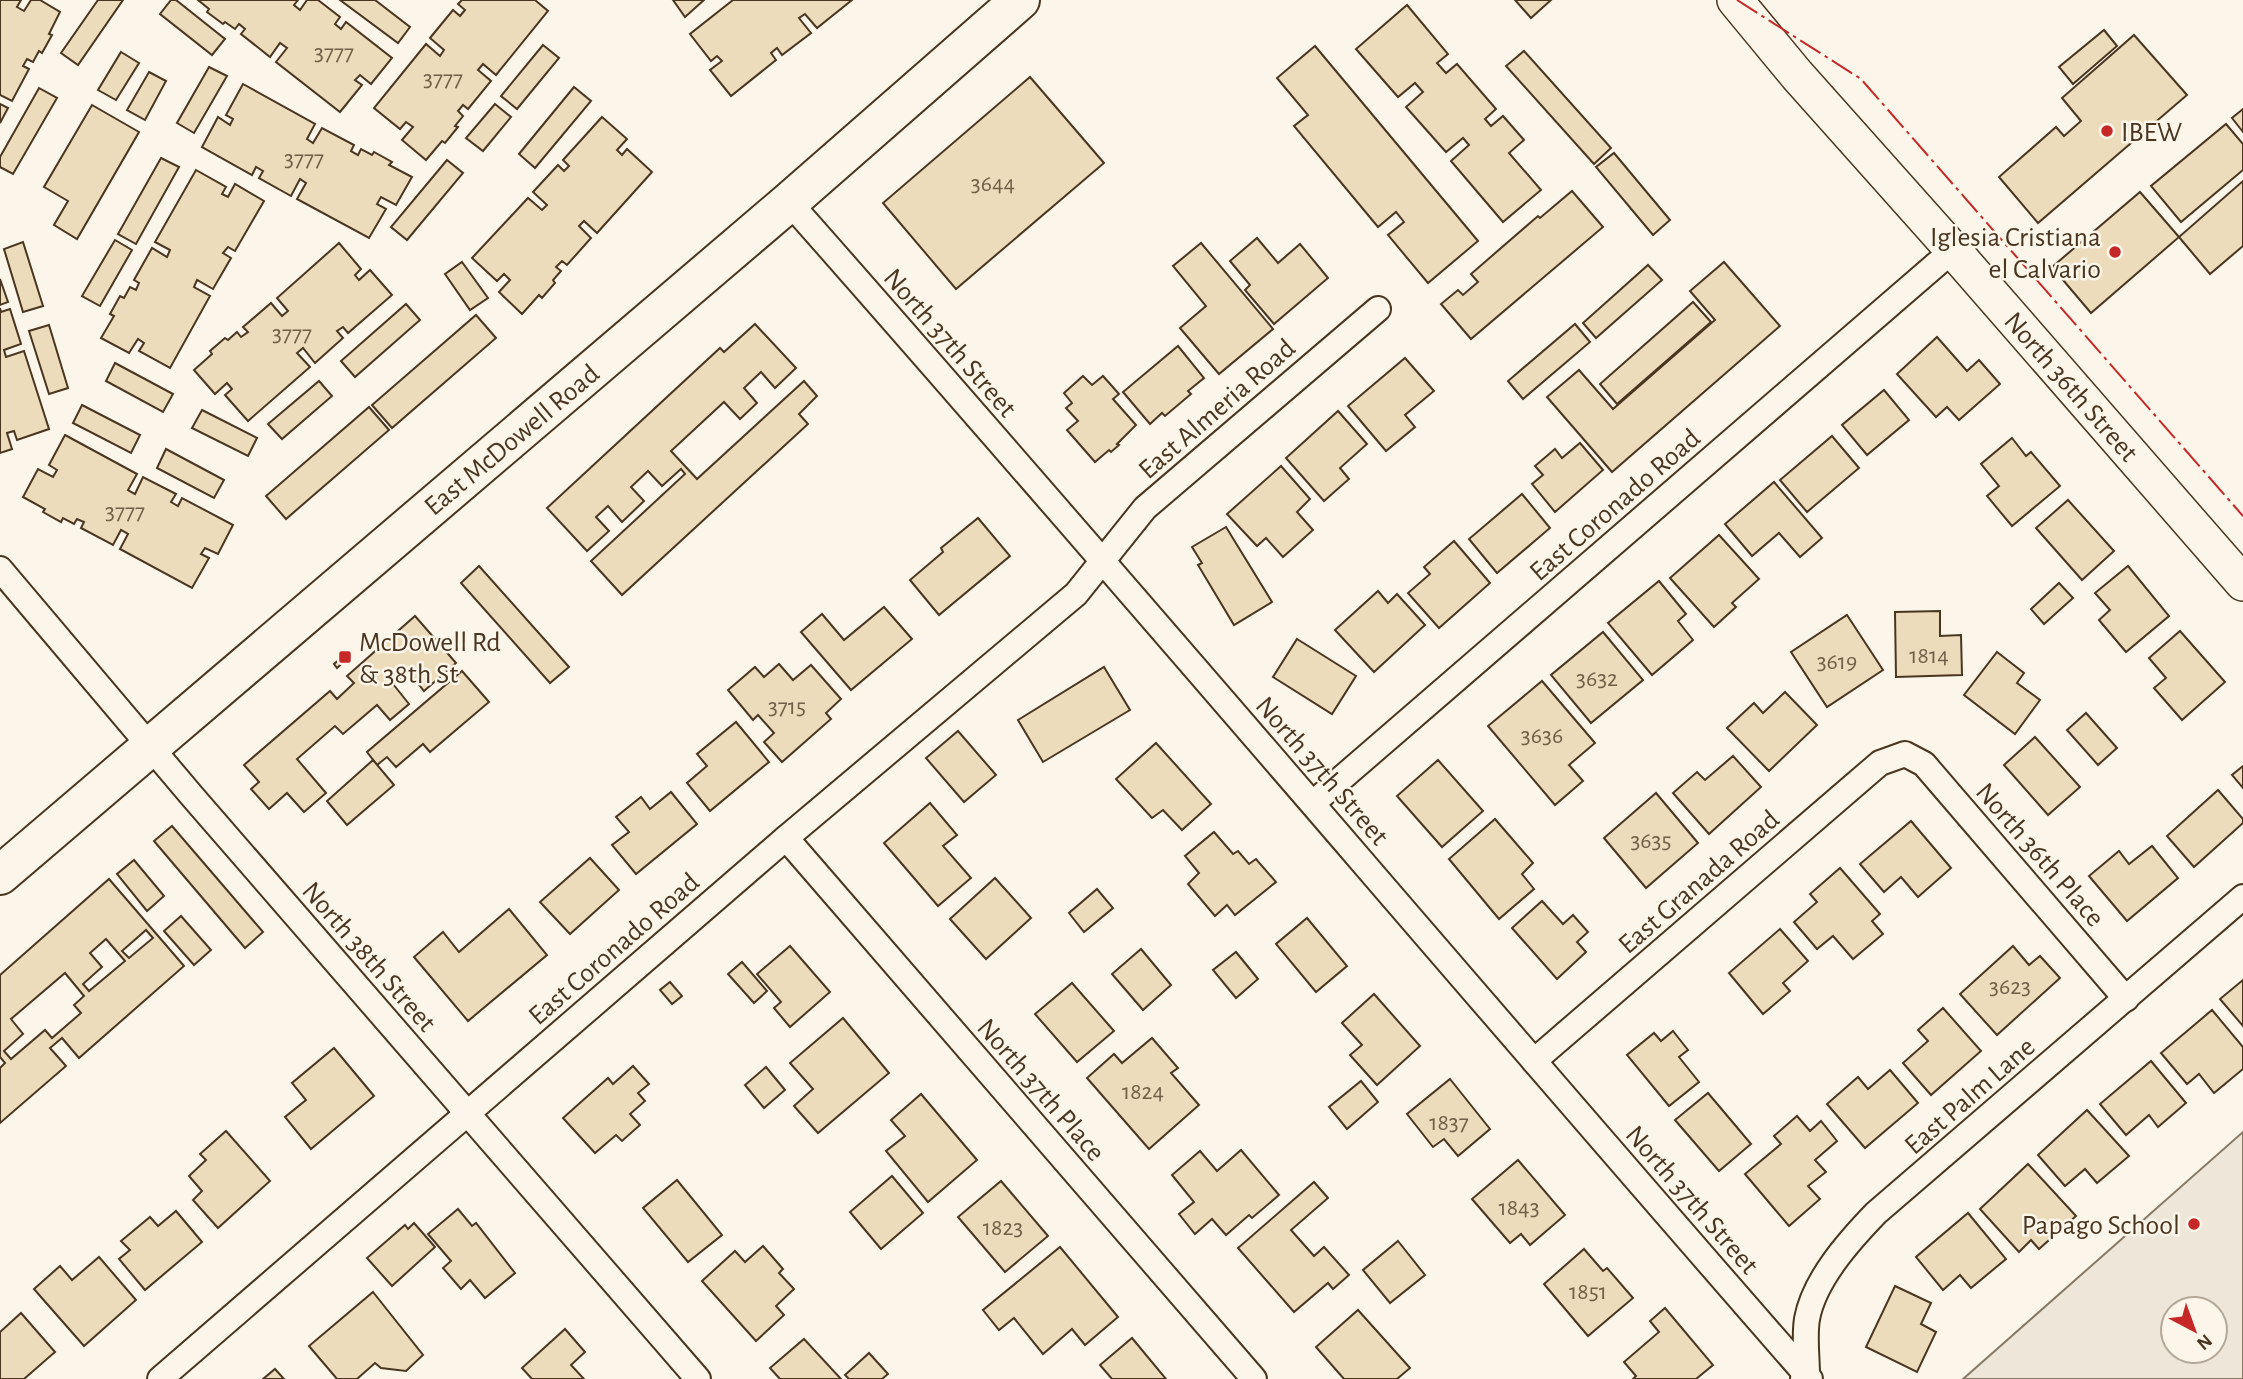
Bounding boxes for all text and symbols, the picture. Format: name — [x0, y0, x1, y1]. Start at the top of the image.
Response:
house number: 3777 — [314, 41, 354, 65]
house number: 3777 — [423, 67, 463, 91]
place label: IBEW — [2121, 119, 2182, 147]
marker: IBEW — [2099, 123, 2115, 139]
house number: 3777 — [284, 147, 324, 171]
house number: 3644 — [971, 172, 1015, 196]
place label: Iglesia Cristiana el Calvario — [1930, 224, 2101, 284]
marker: Iglesia Cristiana el Calvario — [2107, 244, 2123, 260]
street label: North 37th Street — [878, 264, 1021, 423]
street label: North 36th Street — [1998, 307, 2143, 467]
house number: 3777 — [272, 322, 312, 346]
street label: East Almeria Road — [1134, 334, 1301, 485]
street label: East McDowell Road — [420, 360, 605, 521]
street label: East Coronado Road — [1525, 424, 1706, 587]
house number: 3777 — [105, 500, 145, 524]
place label: McDowell Rd & 38th St — [359, 629, 501, 689]
house number: 1814 — [1909, 644, 1949, 668]
marker: McDowell Rd & 38th St — [337, 649, 353, 665]
house number: 3619 — [1817, 650, 1857, 674]
house number: 3632 — [1576, 667, 1618, 691]
street label: North 37th Street — [1250, 692, 1393, 851]
house number: 3715 — [768, 695, 806, 719]
house number: 3636 — [1521, 724, 1563, 748]
street label: North 36th Place — [1970, 778, 2109, 932]
street label: East Granada Road — [1614, 805, 1785, 960]
house number: 3635 — [1630, 829, 1672, 853]
street label: East Coronado Road — [524, 868, 705, 1031]
street label: North 38th Street — [296, 877, 441, 1037]
house number: 3623 — [1989, 975, 2031, 999]
street label: North 37th Place — [971, 1014, 1110, 1167]
street label: East Palm Lane — [1900, 1033, 2041, 1160]
house number: 1824 — [1122, 1080, 1164, 1104]
house number: 1837 — [1429, 1111, 1469, 1135]
street label: North 37th Street — [1620, 1121, 1763, 1280]
house number: 1843 — [1498, 1196, 1540, 1220]
place label: Papago School — [2022, 1212, 2180, 1240]
house number: 1823 — [983, 1216, 1023, 1240]
marker: Papago School — [2186, 1216, 2202, 1232]
house number: 1851 — [1569, 1280, 1607, 1304]
north arrow — [2159, 1295, 2229, 1365]
text: N — [2193, 1330, 2215, 1353]

